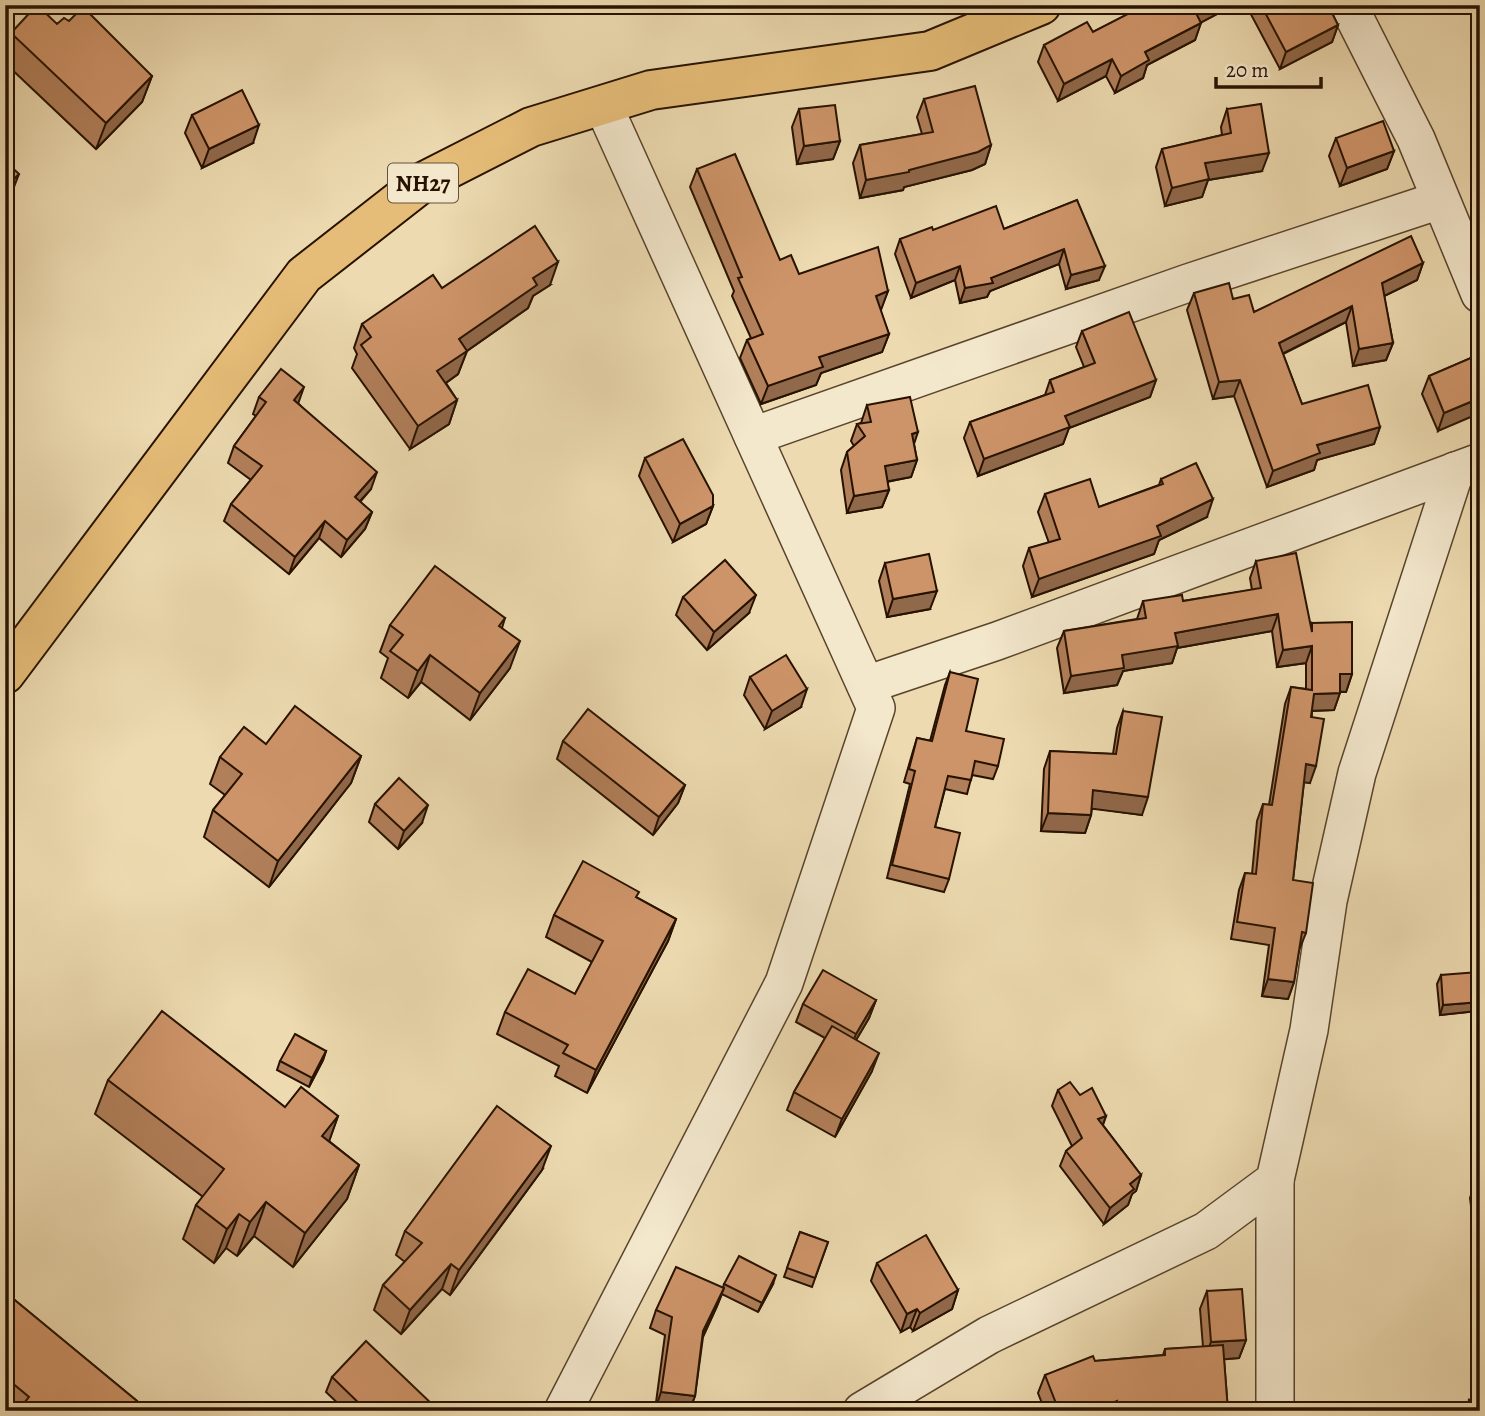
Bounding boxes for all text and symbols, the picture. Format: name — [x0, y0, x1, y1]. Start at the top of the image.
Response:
scale bar — [1216, 46, 1320, 90]
text: 20 m — [1226, 56, 1269, 84]
road number: NH27 — [388, 164, 458, 202]

